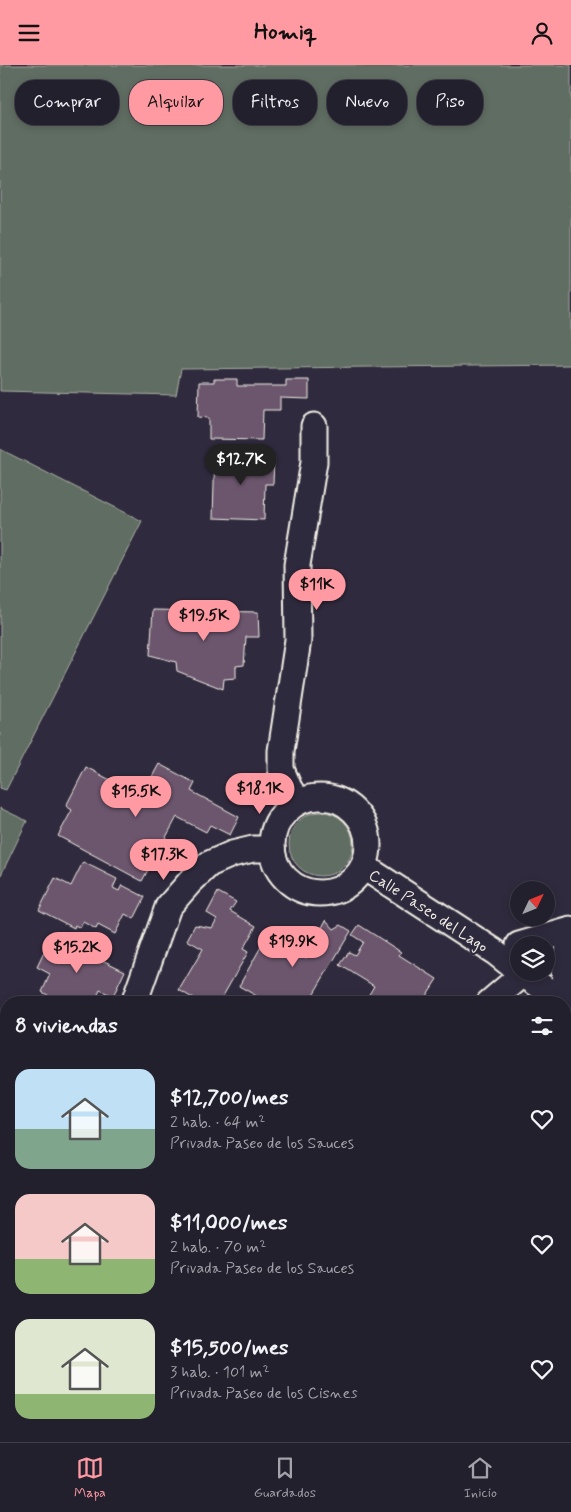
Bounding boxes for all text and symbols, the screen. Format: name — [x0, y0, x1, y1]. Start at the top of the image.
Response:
icon: menu — [15, 19, 43, 47]
text: Homiq — [254, 19, 317, 47]
icon: person — [528, 19, 556, 47]
chip: Comprar — [15, 80, 119, 125]
chip: Alquilar — [129, 80, 223, 125]
chip: Filtros — [233, 80, 317, 125]
chip: Nuevo — [327, 80, 407, 125]
chip: Piso — [417, 80, 483, 125]
pin: $12.7K — [200, 443, 282, 486]
text: $12.7K — [216, 449, 266, 470]
pin: $11K — [287, 569, 347, 611]
text: $11K — [300, 574, 334, 595]
pin: $19.5K — [163, 599, 245, 642]
text: $19.5K — [179, 605, 229, 626]
pin: $18.1K — [219, 773, 301, 815]
pin: $15.5K — [95, 775, 177, 818]
text: $18.1K — [236, 778, 284, 799]
text: $15.5K — [111, 781, 161, 802]
pin: $17.3K — [123, 839, 205, 881]
text: $17.3K — [141, 844, 187, 865]
street label: Calle Paseo del Lago — [365, 865, 492, 958]
north arrow — [510, 881, 555, 926]
map controls — [510, 881, 555, 981]
pin: $19.9K — [252, 925, 334, 968]
pin: $15.2K — [36, 931, 118, 974]
text: $19.9K — [269, 931, 317, 952]
button: layers — [510, 936, 555, 981]
text: $15.2K — [53, 937, 101, 958]
text: 8 viviendas — [15, 1012, 118, 1040]
icon: filters — [528, 1012, 556, 1040]
text: $12,700/mes — [170, 1084, 288, 1112]
icon: home — [55, 1089, 115, 1149]
icon: heart — [528, 1105, 556, 1133]
text: 2 hab. · 64 m² — [170, 1112, 265, 1133]
text: Privada Paseo de los Sauces — [170, 1133, 354, 1154]
text: $11,000/mes — [170, 1209, 287, 1237]
icon: home — [55, 1214, 115, 1274]
icon: heart — [528, 1230, 556, 1258]
text: 2 hab. · 70 m² — [170, 1237, 266, 1258]
text: Privada Paseo de los Sauces — [170, 1258, 354, 1279]
text: $15,500/mes — [170, 1334, 289, 1362]
icon: home — [55, 1339, 115, 1399]
icon: heart — [528, 1355, 556, 1383]
text: 3 hab. · 101 m² — [170, 1362, 269, 1383]
text: Privada Paseo de los Cisnes — [170, 1383, 358, 1404]
tab: Mapa — [74, 1454, 106, 1502]
tab: Guardados — [254, 1454, 316, 1502]
tab: Inicio — [464, 1454, 497, 1502]

